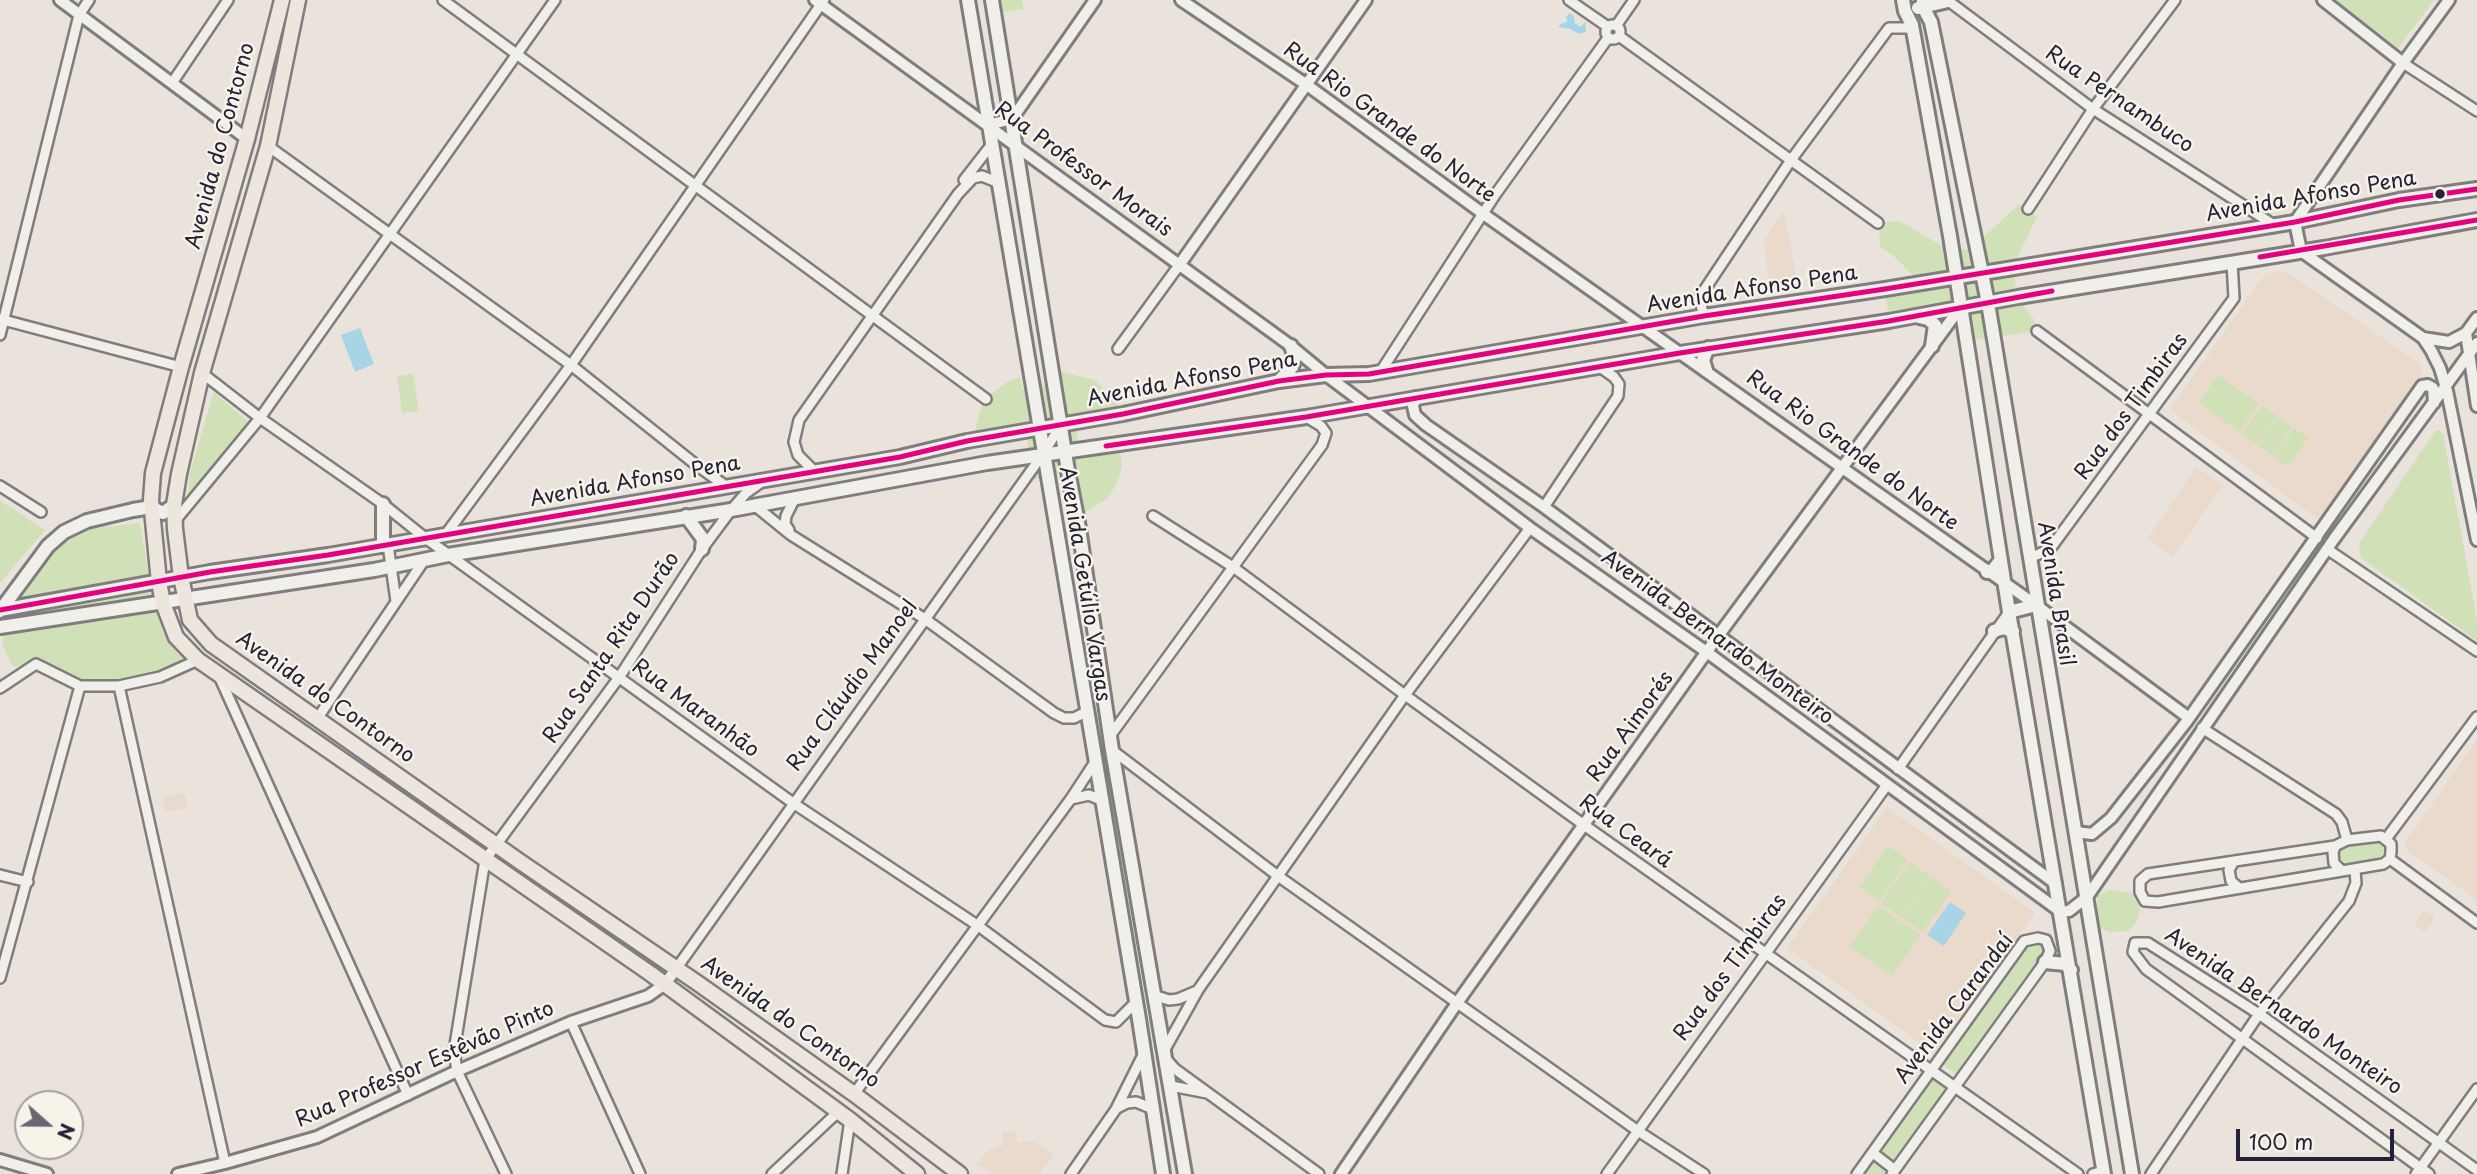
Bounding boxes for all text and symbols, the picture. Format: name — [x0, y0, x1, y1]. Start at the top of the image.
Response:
street label: Rua Rio Grande do Norte — [1278, 38, 1500, 208]
street label: Avenida do Contorno — [181, 40, 261, 252]
street label: Rua Pernambuco — [2040, 41, 2198, 159]
street label: Rua Professor Morais — [989, 97, 1177, 243]
street label: Avenida Afonso Pena — [2204, 166, 2418, 228]
unlabelled marker — [2433, 187, 2447, 201]
street label: Avenida Afonso Pena — [1645, 261, 1859, 319]
street label: Rua dos Timbiras — [2070, 329, 2194, 485]
street label: Avenida Afonso Pena — [1085, 347, 1299, 413]
street label: Rua Rio Grande do Norte — [1741, 366, 1963, 536]
street label: Avenida Afonso Pena — [528, 451, 742, 513]
street label: Avenida Getúlio Vargas — [1053, 465, 1115, 703]
street label: Avenida Brasil — [2031, 520, 2079, 668]
street label: Avenida Bernardo Monteiro — [1596, 545, 1838, 731]
street label: Rua Santa Rita Durão — [539, 548, 685, 748]
street label: Rua Cláudio Manoel — [782, 596, 924, 776]
street label: Avenida do Contorno — [231, 627, 419, 769]
street label: Rua Maranhão — [626, 654, 764, 764]
street label: Rua Aimorés — [1582, 667, 1680, 787]
street label: Rua Ceará — [1574, 790, 1676, 874]
street label: Rua dos Timbiras — [1669, 890, 1793, 1046]
street label: Avenida Bernardo Monteiro — [2160, 923, 2406, 1101]
street label: Avenida Carandaí — [1890, 929, 2020, 1089]
street label: Avenida do Contorno — [696, 952, 884, 1094]
street label: Rua Professor Estêvão Pinto — [292, 997, 558, 1133]
north arrow — [14, 1090, 84, 1160]
scale bar — [2239, 1114, 2396, 1158]
text: N — [51, 1120, 83, 1144]
text: 100 m — [2249, 1125, 2313, 1157]

